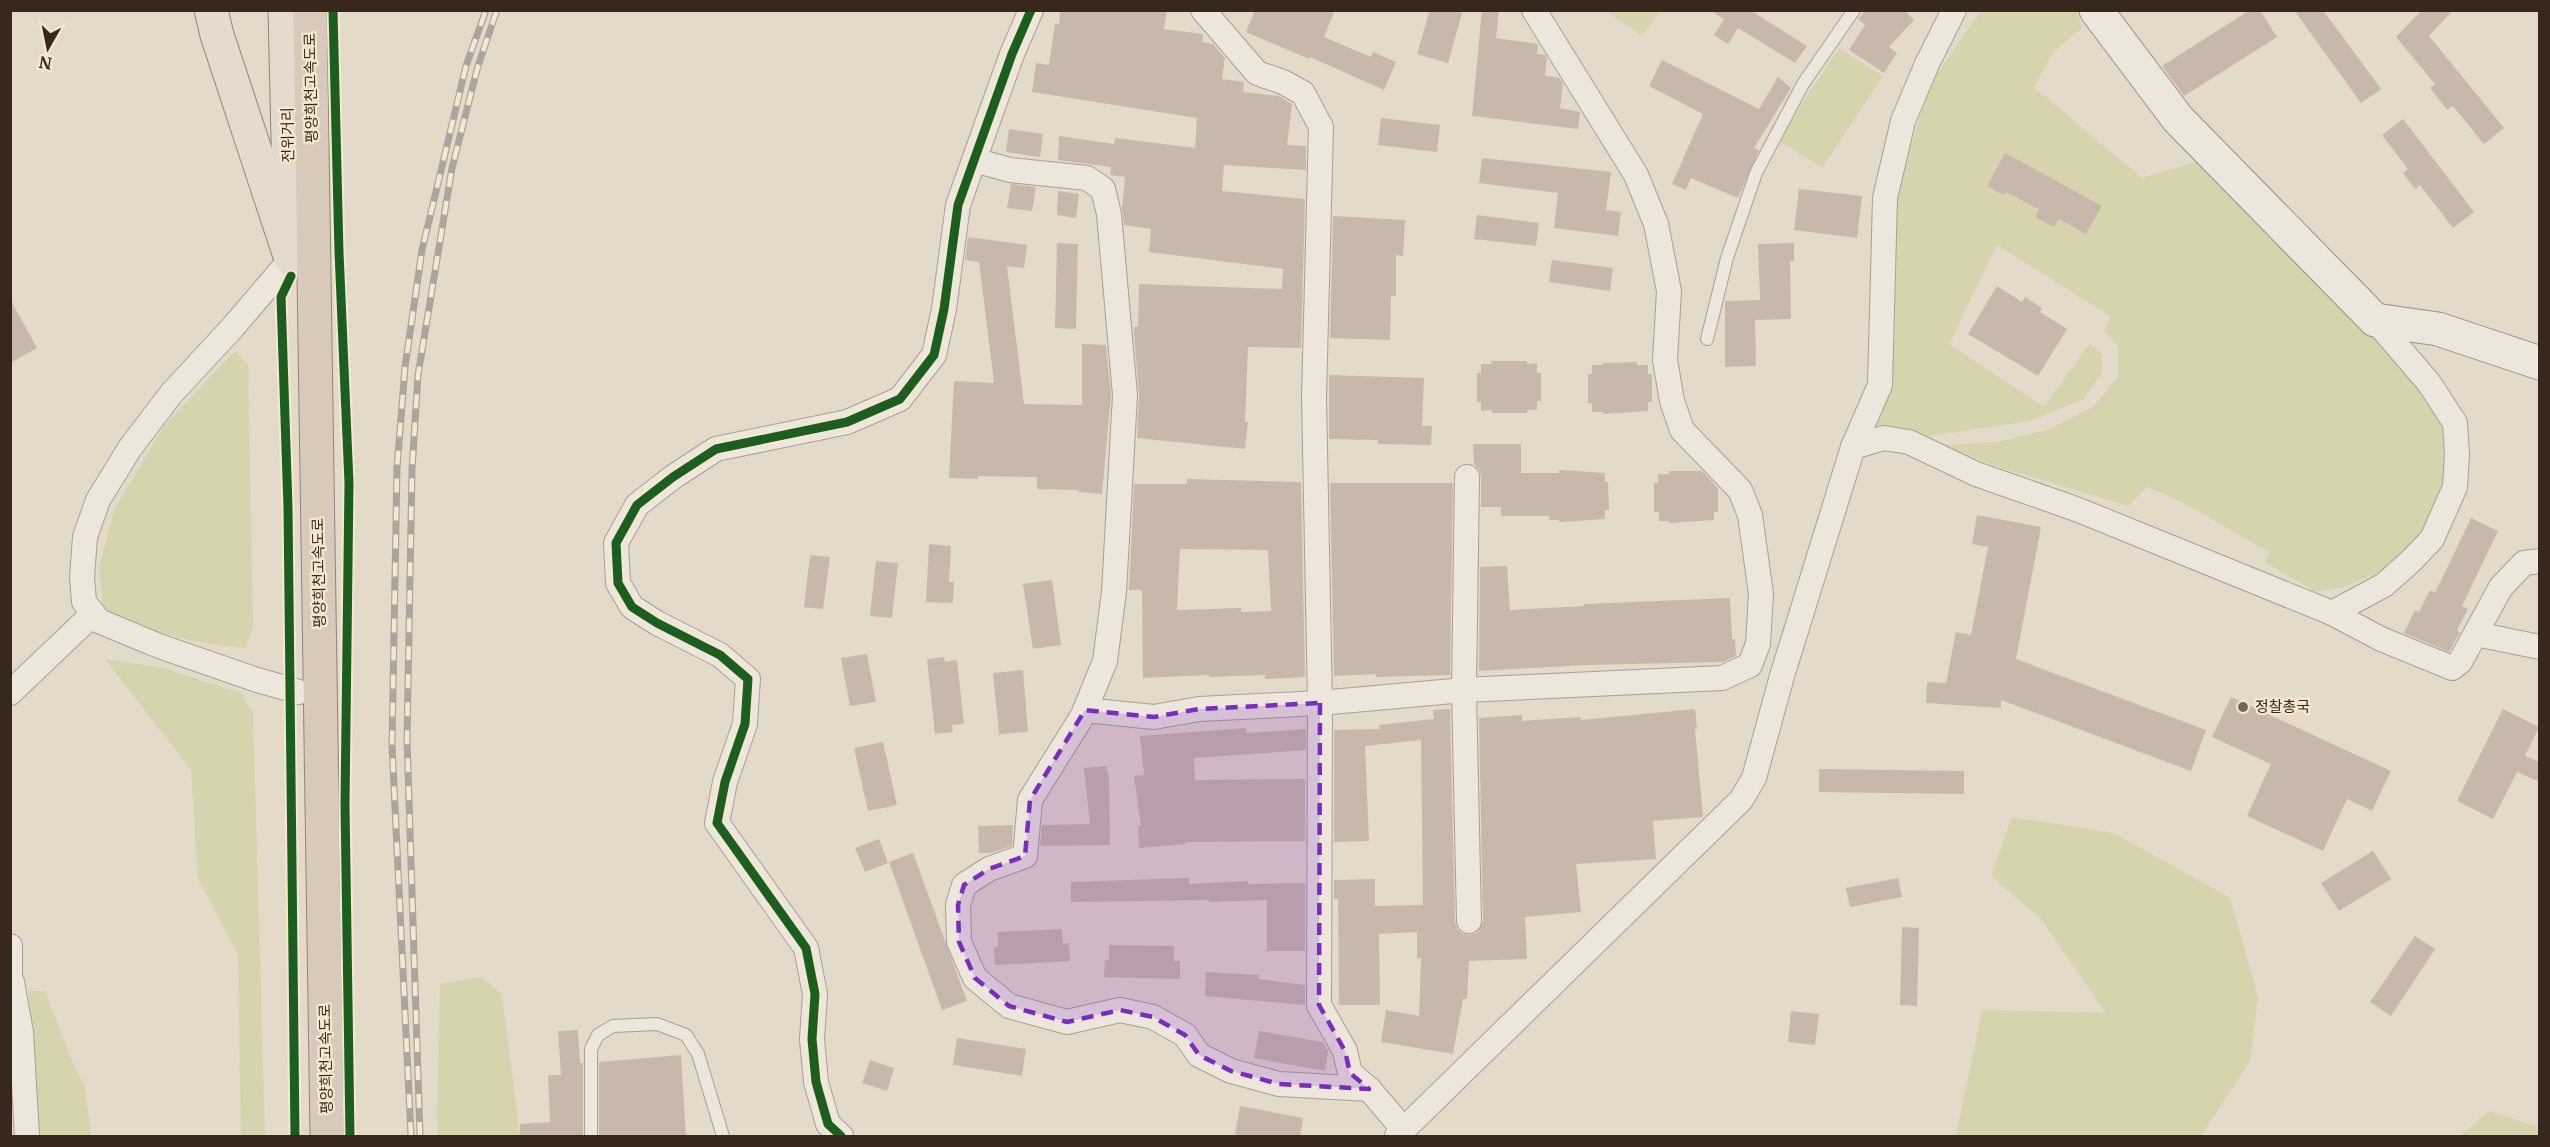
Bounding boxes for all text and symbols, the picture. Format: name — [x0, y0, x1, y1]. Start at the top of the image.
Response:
north arrow — [18, 18, 78, 78]
street label: 평양희천고속도로 — [300, 33, 321, 143]
text: N — [37, 52, 53, 74]
street label: 전위거리 — [278, 107, 297, 163]
street label: 평양희천고속도로 — [308, 518, 329, 628]
place label: 정찰총국 — [2255, 697, 2310, 716]
marker: 정찰총국 — [2236, 700, 2250, 714]
street label: 평양희천고속도로 — [315, 1004, 336, 1114]

